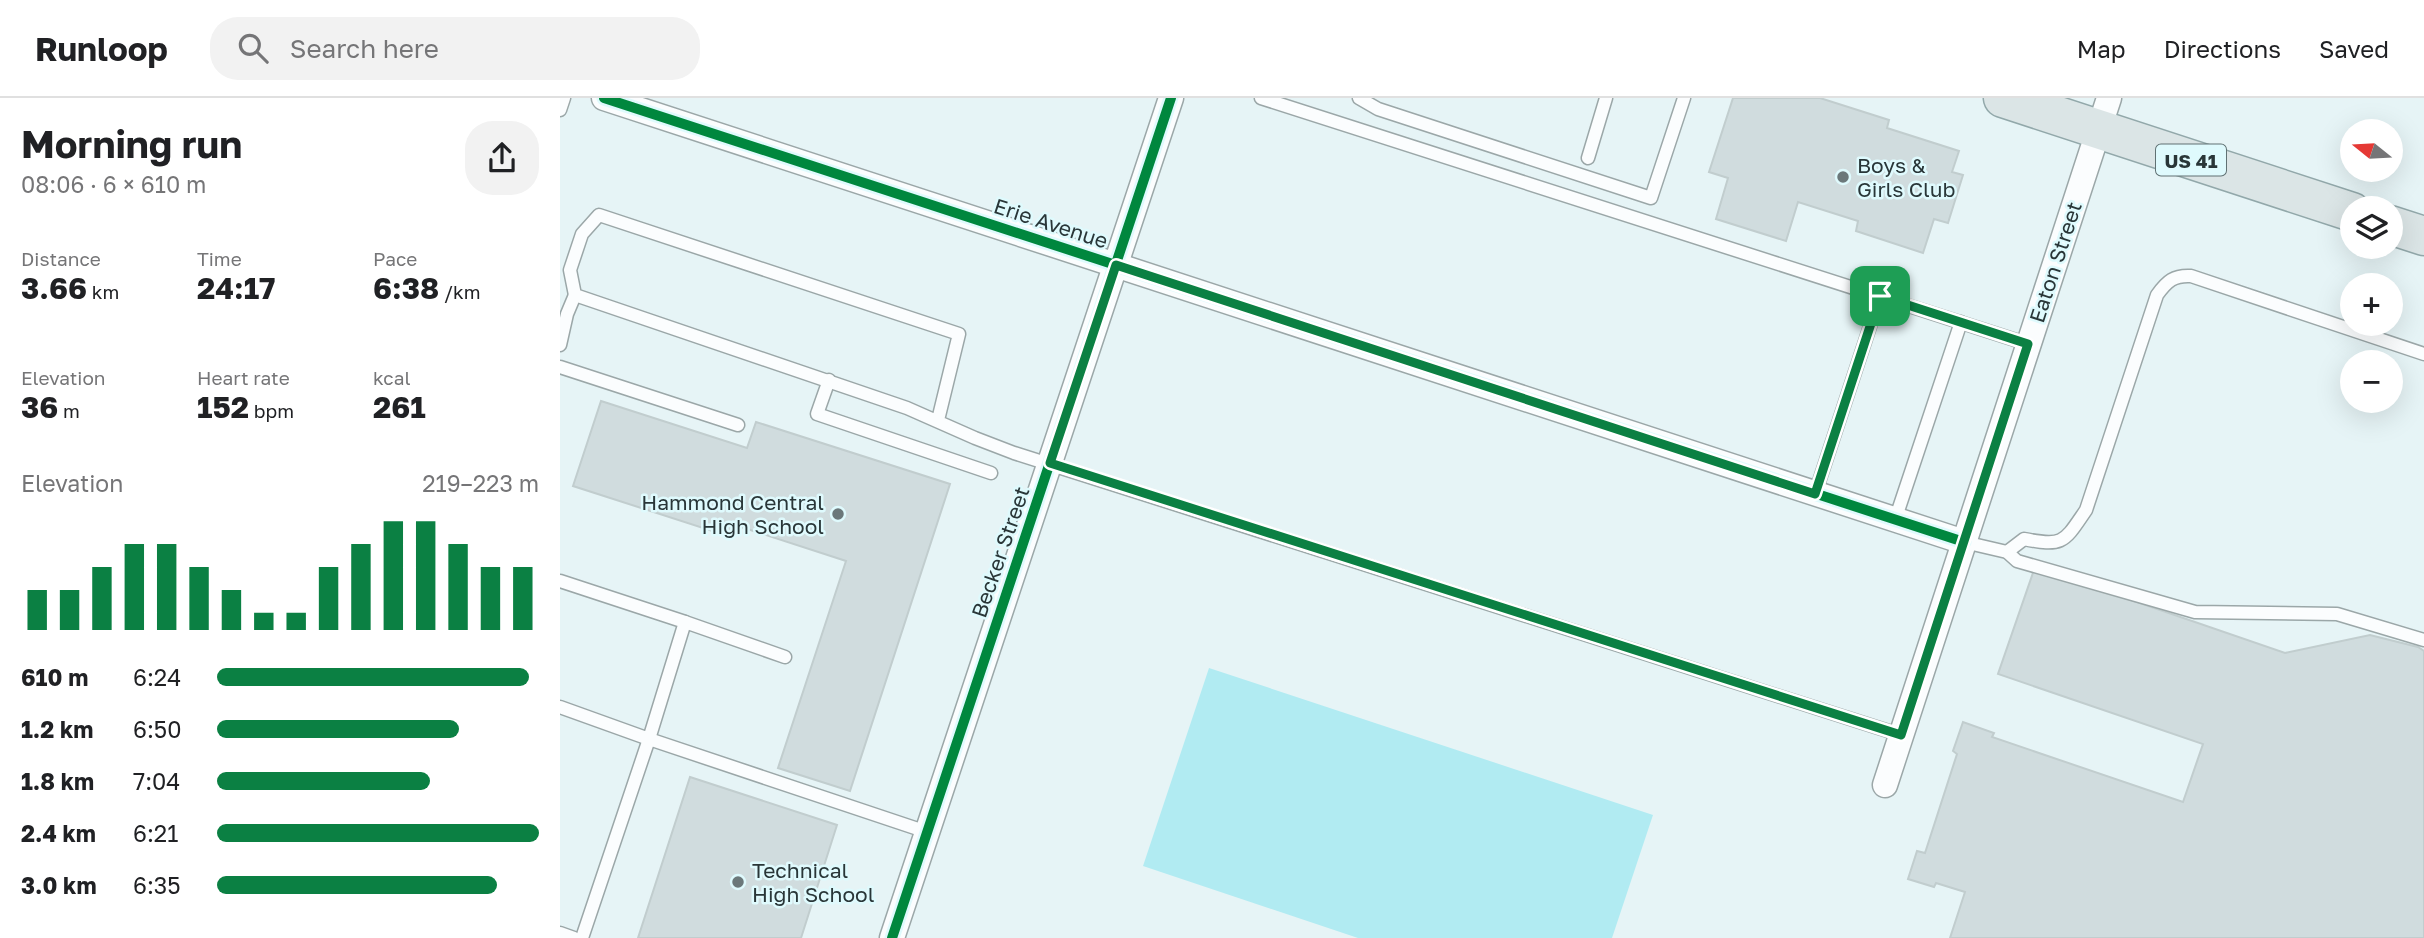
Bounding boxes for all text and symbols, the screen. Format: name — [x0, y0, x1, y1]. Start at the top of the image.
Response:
search box — [210, 17, 700, 80]
text: Runloop — [35, 29, 168, 68]
icon: search — [234, 29, 272, 67]
text: Search here — [290, 33, 439, 64]
text: Map — [2077, 34, 2126, 63]
text: Directions — [2164, 34, 2281, 63]
text: Saved — [2319, 34, 2389, 63]
north arrow — [2340, 119, 2403, 182]
map controls — [2340, 119, 2403, 413]
text: Morning run — [21, 121, 242, 166]
button: share — [465, 121, 539, 195]
road number: US 41 — [2156, 144, 2226, 176]
place label: Boys & Girls Club — [1857, 152, 1955, 202]
marker: Boys & Girls Club — [1835, 169, 1851, 185]
text: 08:06 · 6 × 610 m — [21, 170, 206, 198]
street label: Erie Avenue — [991, 192, 1111, 254]
button: layers — [2340, 196, 2403, 259]
street label: Eaton Street — [2023, 198, 2087, 326]
text: Distance — [21, 247, 101, 270]
text: Time — [197, 247, 242, 270]
text: Pace — [373, 247, 417, 270]
pin — [1850, 266, 1910, 326]
text: 3.66 — [21, 270, 87, 306]
text: 24:17 — [197, 270, 275, 306]
text: 6:38 — [373, 270, 439, 306]
button: + — [2340, 273, 2403, 336]
icon: arrive — [1861, 277, 1899, 315]
text: km — [87, 280, 119, 303]
text: /km — [439, 280, 481, 303]
button: − — [2340, 350, 2403, 413]
text: Elevation — [21, 366, 106, 389]
text: Heart rate — [197, 366, 290, 389]
text: kcal — [373, 366, 411, 389]
text: 36 — [21, 389, 58, 425]
text: 152 — [197, 389, 249, 425]
text: 261 — [373, 389, 426, 425]
text: m — [58, 399, 80, 422]
text: bpm — [249, 399, 294, 422]
text: Elevation — [21, 469, 123, 497]
text: 219–223 m — [422, 469, 539, 497]
street label: Becker Street — [965, 483, 1035, 621]
place label: Hammond Central High School — [641, 489, 824, 539]
marker: Hammond Central High School — [830, 506, 846, 522]
text: 610 m — [21, 663, 88, 691]
text: 6:24 — [133, 663, 181, 691]
text: 1.2 km — [21, 715, 93, 743]
text: 6:50 — [133, 715, 181, 743]
text: 1.8 km — [21, 767, 94, 795]
text: 7:04 — [133, 767, 180, 795]
text: 2.4 km — [21, 819, 96, 847]
text: 6:21 — [133, 819, 178, 847]
place label: Technical High School — [752, 857, 874, 907]
text: 3.0 km — [21, 871, 97, 899]
text: 6:35 — [133, 871, 181, 899]
marker: Technical High School — [730, 874, 746, 890]

